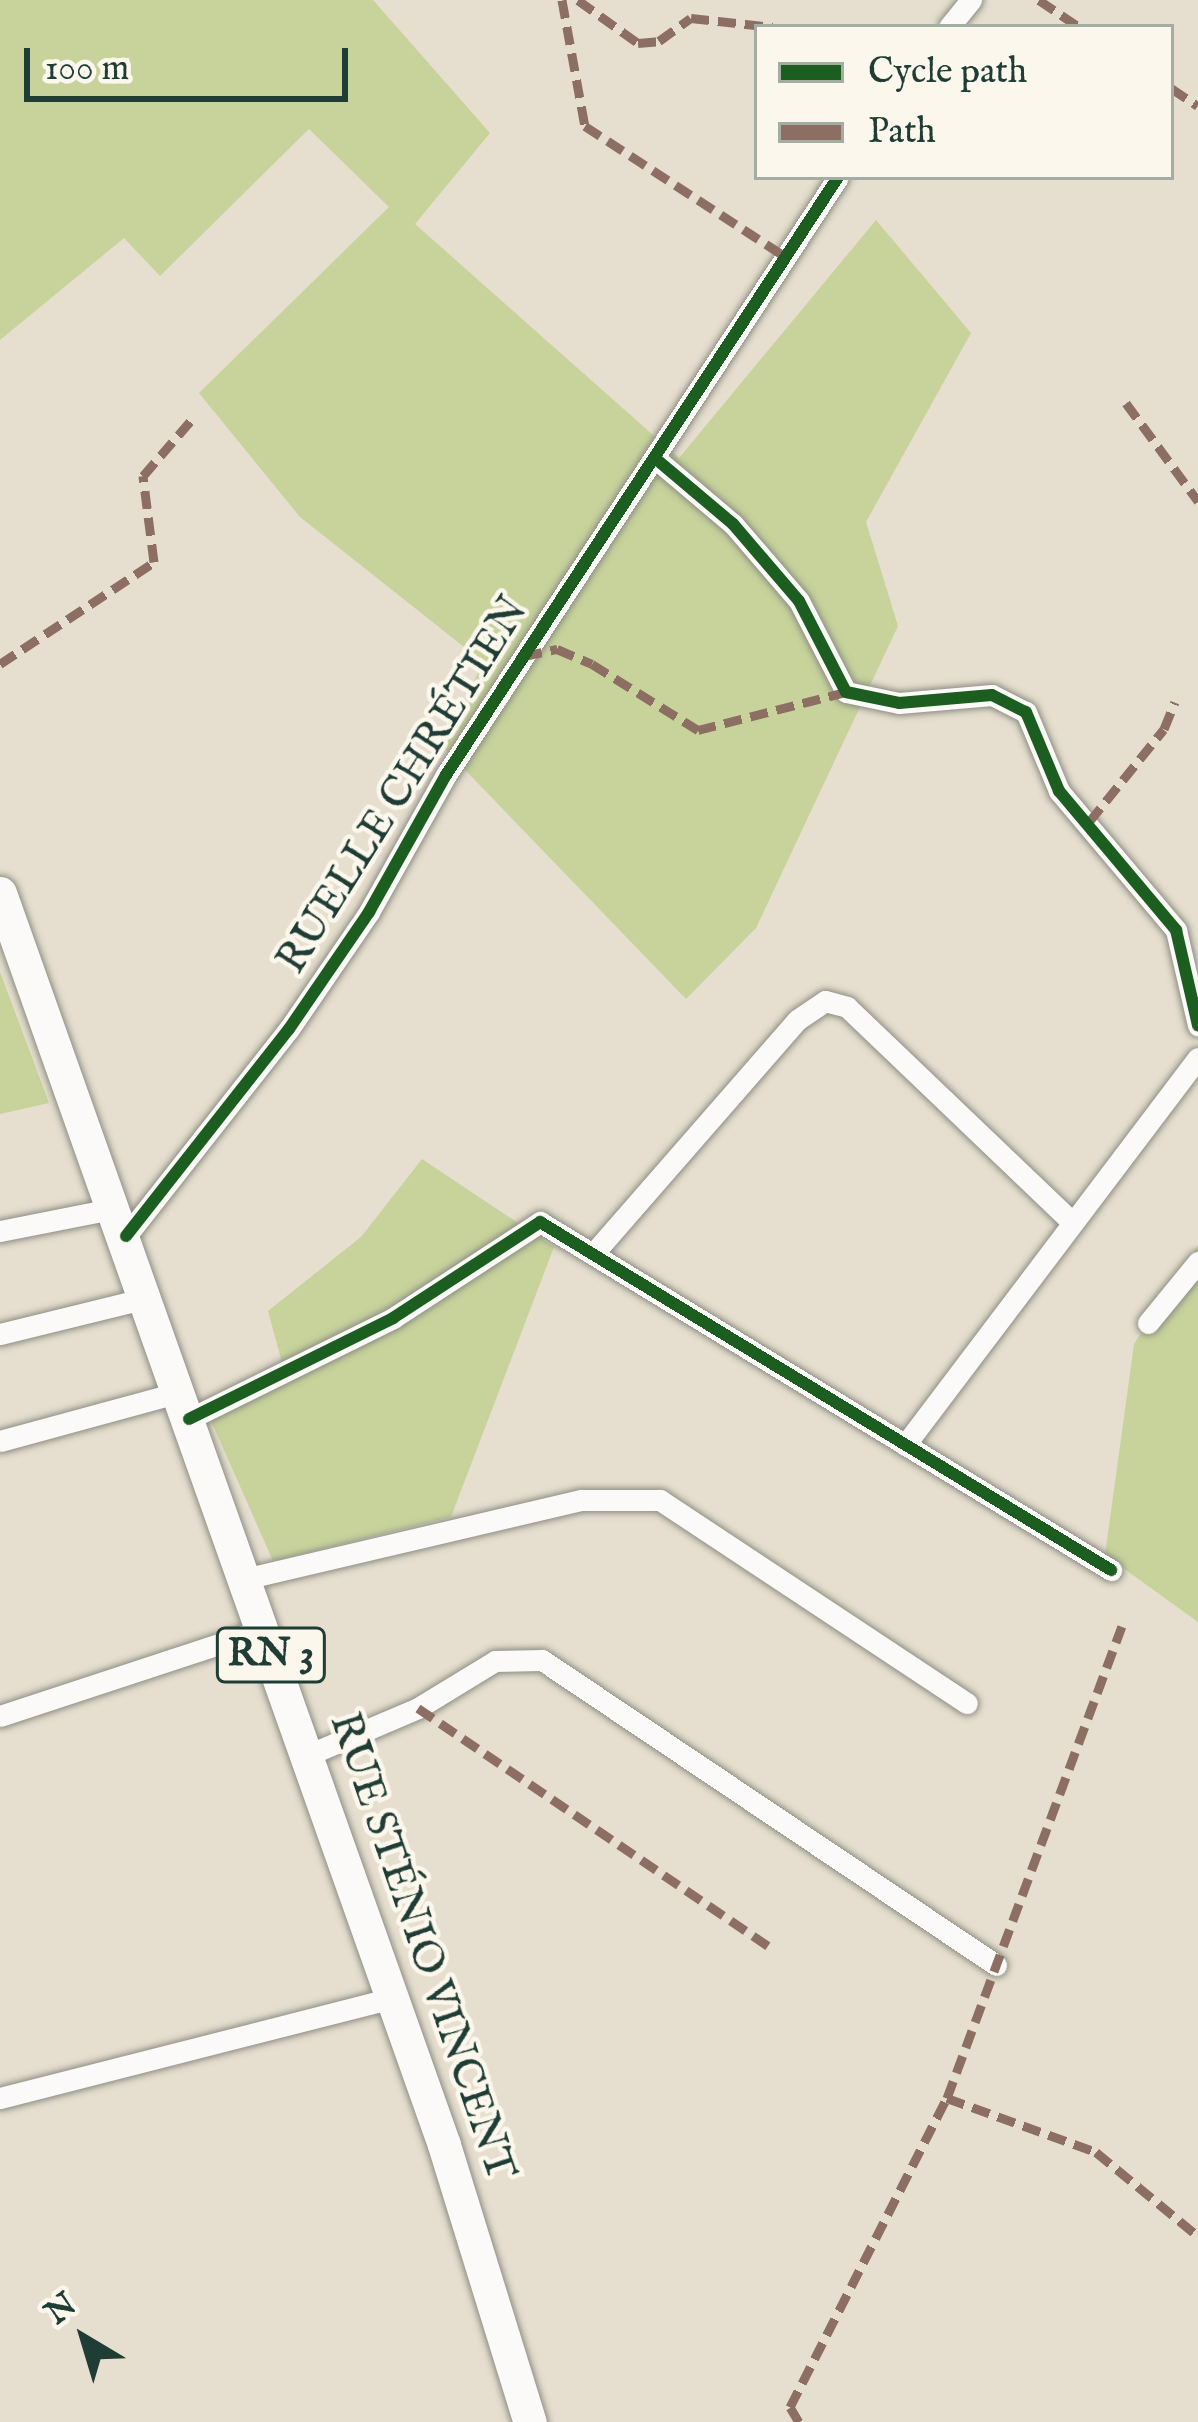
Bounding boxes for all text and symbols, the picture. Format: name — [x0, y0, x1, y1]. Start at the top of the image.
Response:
scale bar — [30, 24, 354, 98]
legend — [754, 24, 1174, 180]
text: 100 m — [45, 46, 129, 92]
text: Cycle path — [868, 49, 1027, 95]
text: Path — [868, 109, 936, 155]
street label: RUELLE CHRÉTIEN — [268, 589, 540, 983]
road number: RN 3 — [214, 1622, 328, 1688]
street label: RUE STÉNIO VINCENT — [317, 1707, 525, 2187]
north arrow — [24, 2278, 144, 2398]
text: N — [38, 2284, 86, 2335]

